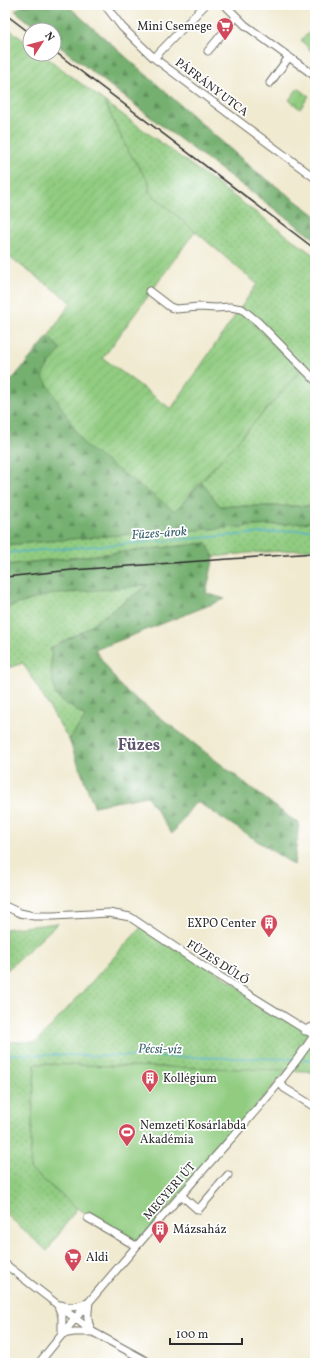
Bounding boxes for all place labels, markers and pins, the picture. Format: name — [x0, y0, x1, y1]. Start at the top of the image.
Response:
supermarket icon: Mini Csemege — [215, 16, 235, 41]
place label: Mini Csemege — [137, 19, 212, 35]
building icon: EXPO Center — [259, 913, 279, 938]
place label: EXPO Center — [187, 916, 256, 932]
building icon: Kollégium — [140, 1068, 160, 1093]
place label: Kollégium — [163, 1071, 217, 1087]
place label: Nemzeti Kosárlabda Akadémia — [140, 1118, 246, 1148]
sports icon: Nemzeti Kosárlabda Akadémia — [117, 1122, 137, 1147]
building icon: Mázsaház — [150, 1219, 170, 1244]
place label: Mázsaház — [173, 1222, 226, 1238]
supermarket icon: Aldi — [63, 1247, 83, 1272]
place label: Aldi — [86, 1250, 109, 1266]

